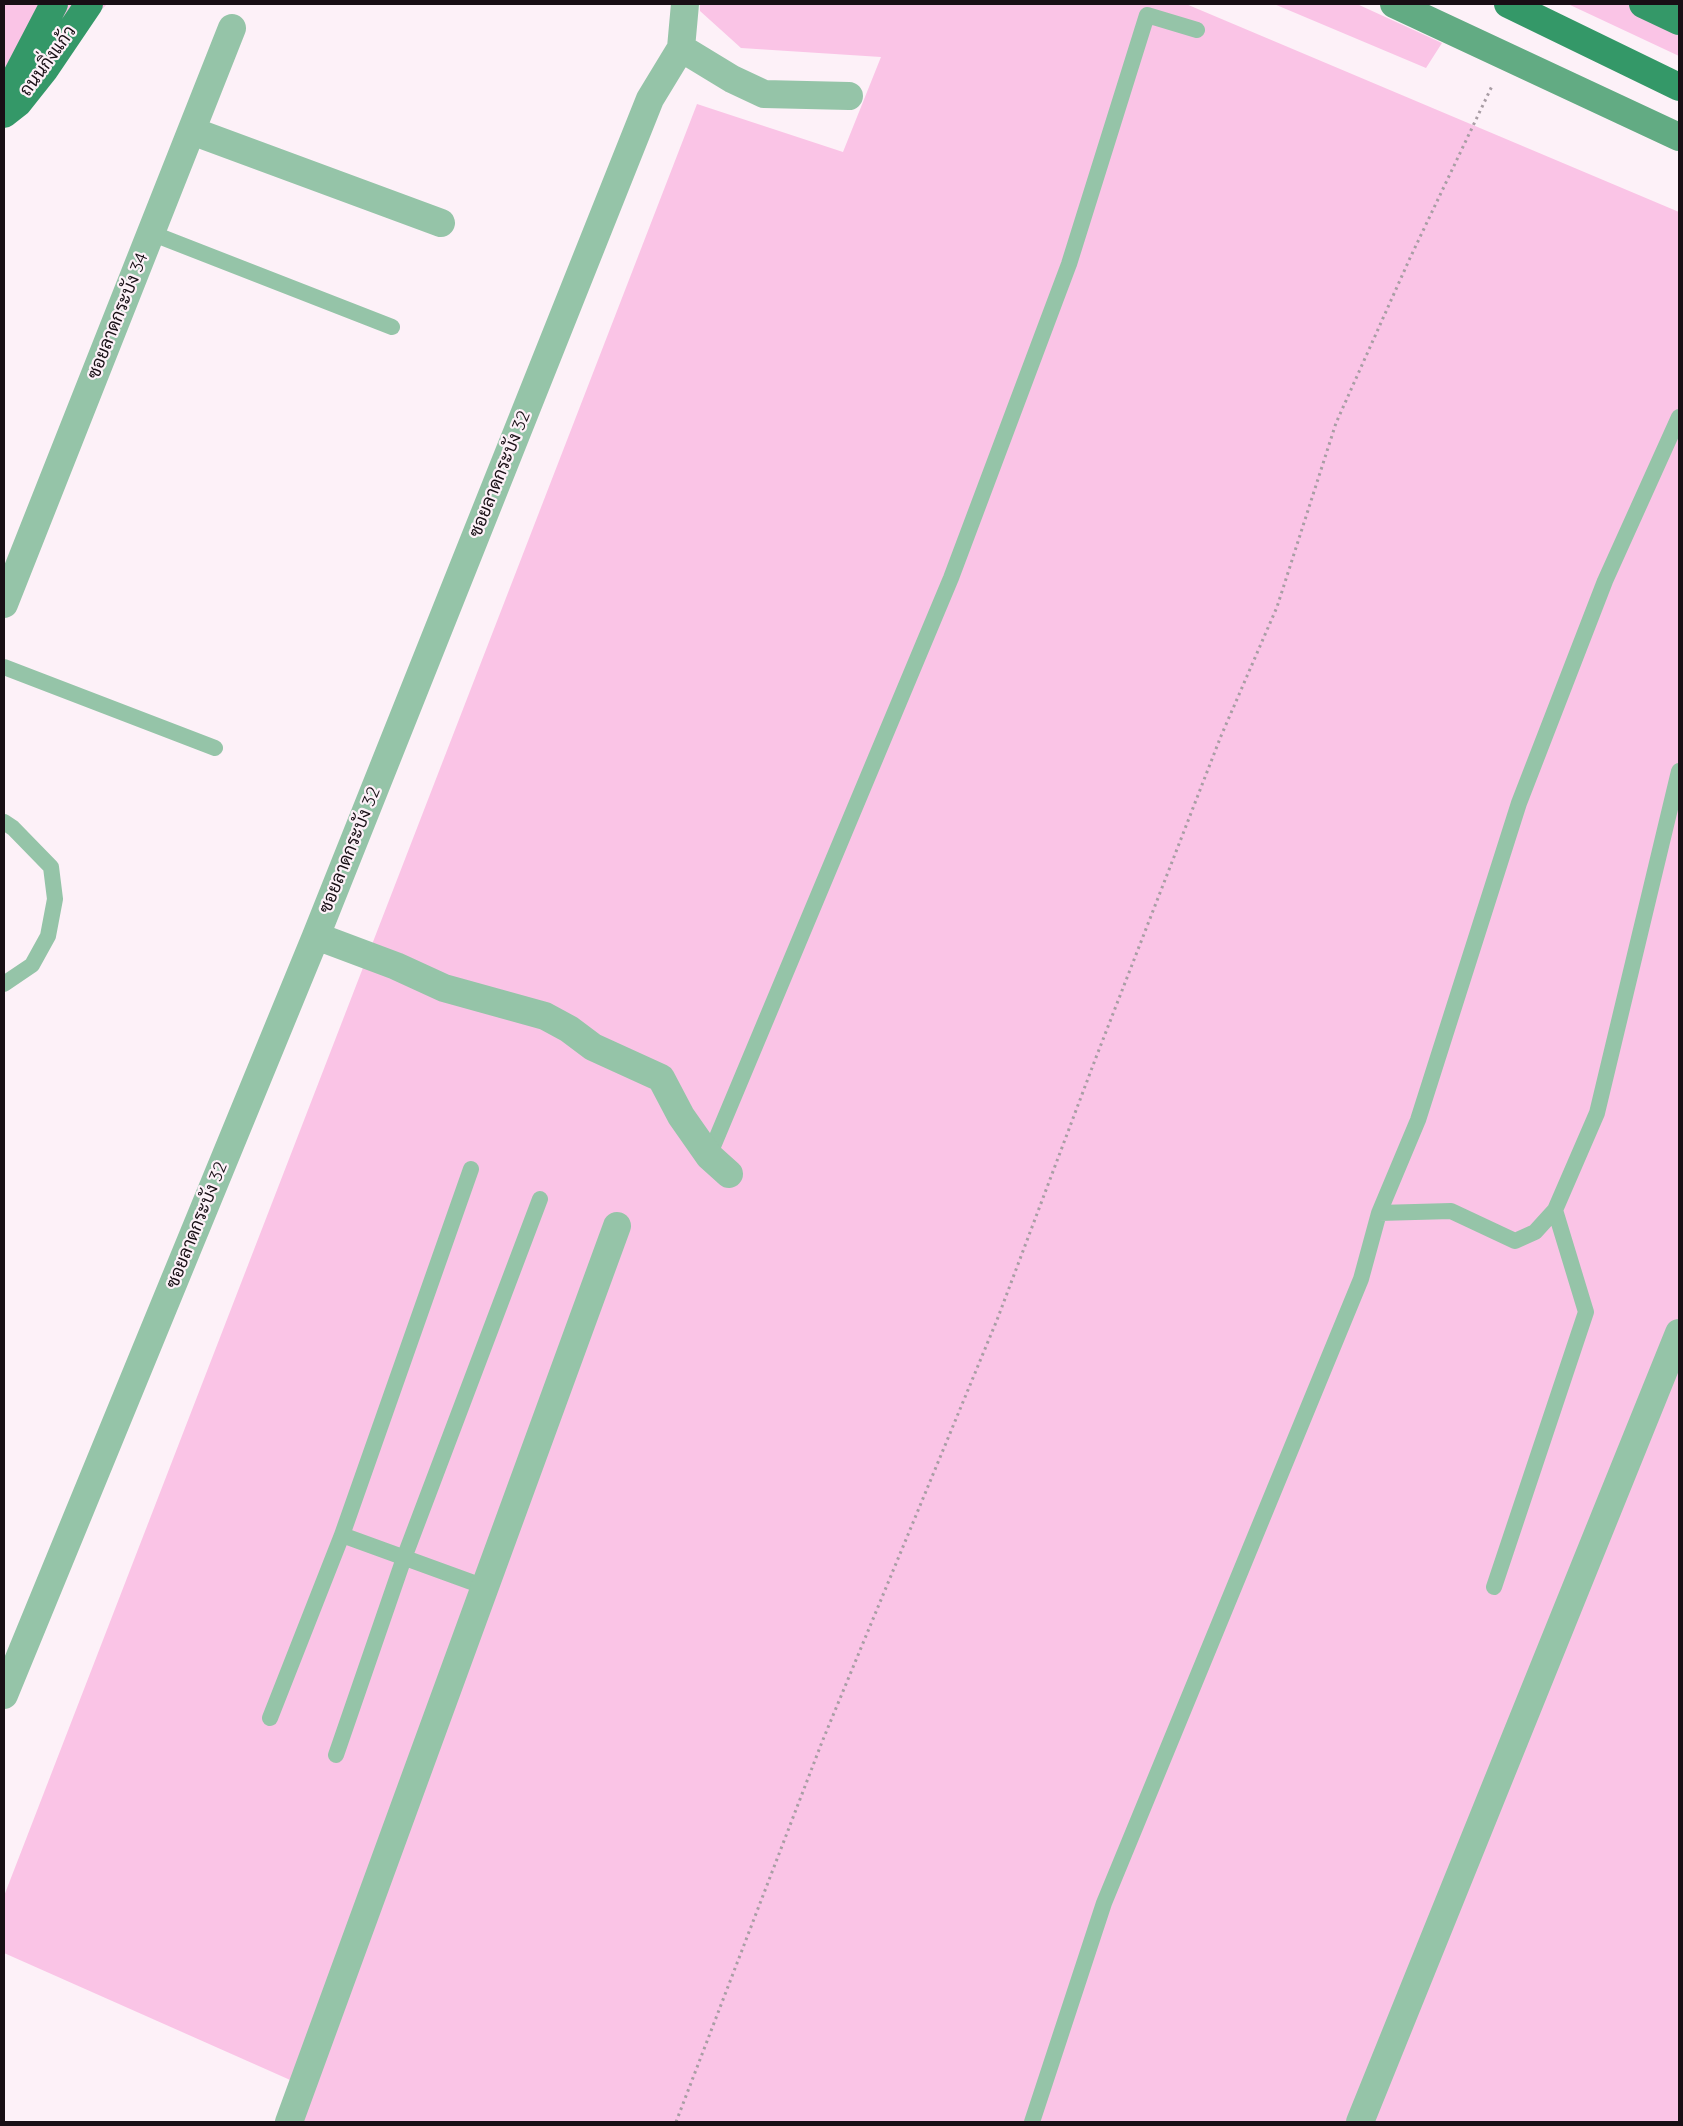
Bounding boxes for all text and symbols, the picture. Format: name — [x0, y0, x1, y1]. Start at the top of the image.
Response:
street label: ถนนกิ่งแก้ว — [15, 22, 81, 100]
street label: ซอยลาดกระบัง 34 — [83, 250, 153, 382]
street label: ซอยลาดกระบัง 32 — [465, 408, 535, 540]
street label: ซอยลาดกระบัง 32 — [315, 784, 385, 916]
street label: ซอยลาดกระบัง 32 — [162, 1159, 232, 1291]

